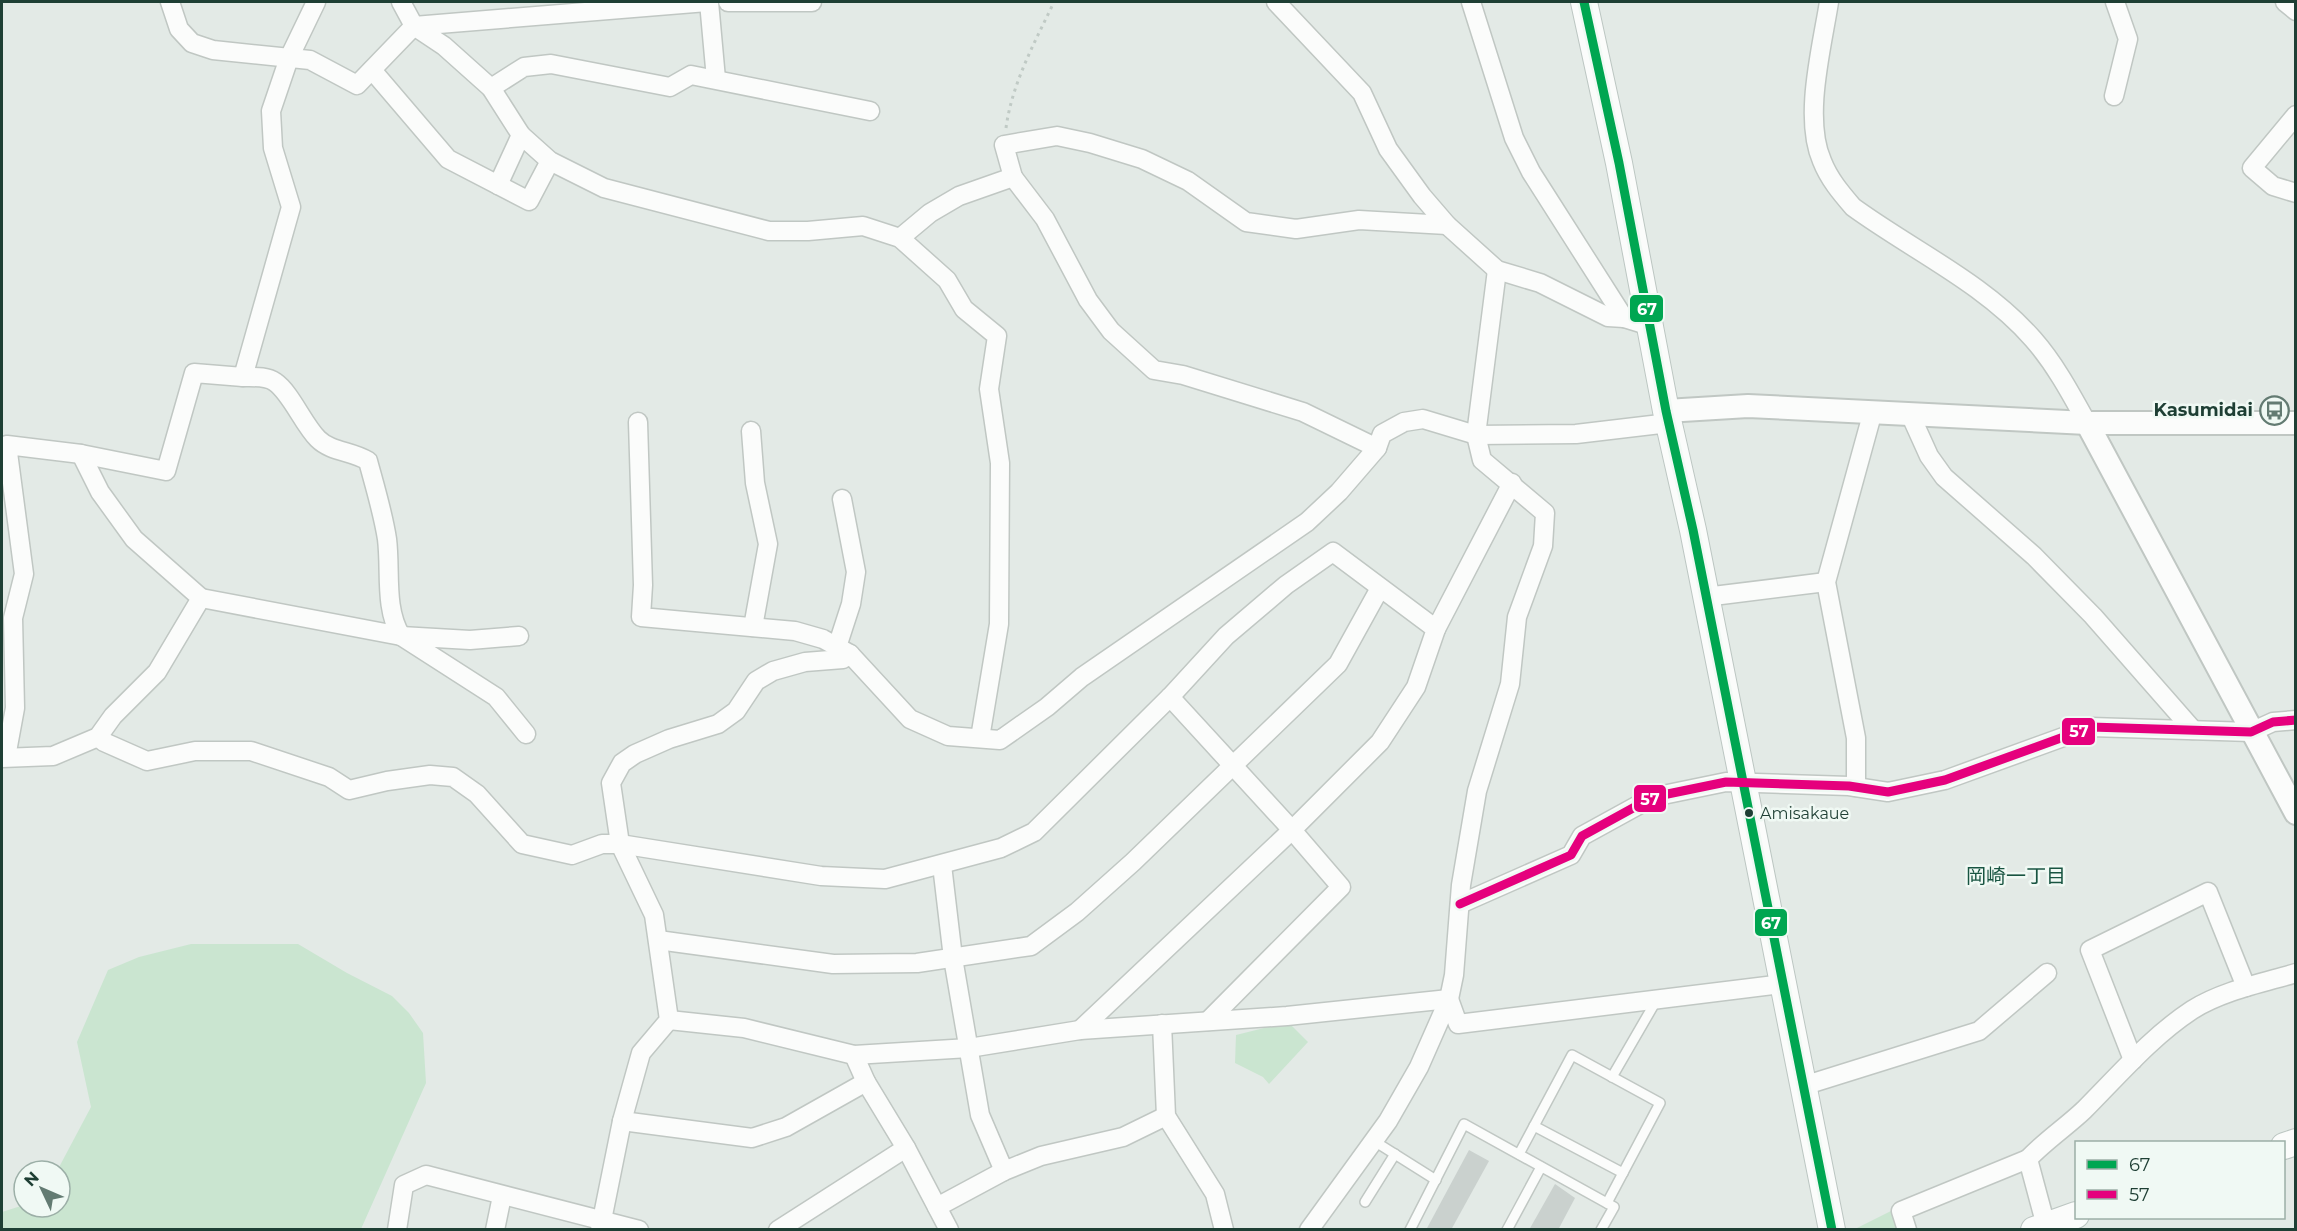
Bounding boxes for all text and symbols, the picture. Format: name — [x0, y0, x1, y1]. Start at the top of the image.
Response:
line badge: 67 — [1629, 294, 1664, 323]
text: 67 — [1637, 300, 1657, 319]
bus stop icon: Kasumidai — [2258, 394, 2290, 426]
place label: Kasumidai — [2154, 399, 2253, 421]
line badge: 57 — [2061, 717, 2096, 746]
text: 57 — [2069, 722, 2089, 741]
line badge: 57 — [1633, 784, 1667, 813]
text: 57 — [1640, 790, 1660, 809]
place label: Amisakaue — [1760, 804, 1849, 823]
marker: Amisakaue — [1743, 807, 1755, 819]
district label: 岡崎一丁目 — [1966, 864, 2066, 888]
line badge: 67 — [1754, 908, 1788, 937]
text: 67 — [1761, 914, 1781, 933]
legend — [2075, 1141, 2285, 1219]
text: 67 — [2129, 1154, 2150, 1176]
north arrow — [12, 1159, 72, 1219]
text: N — [20, 1168, 43, 1190]
text: 57 — [2129, 1184, 2150, 1206]

